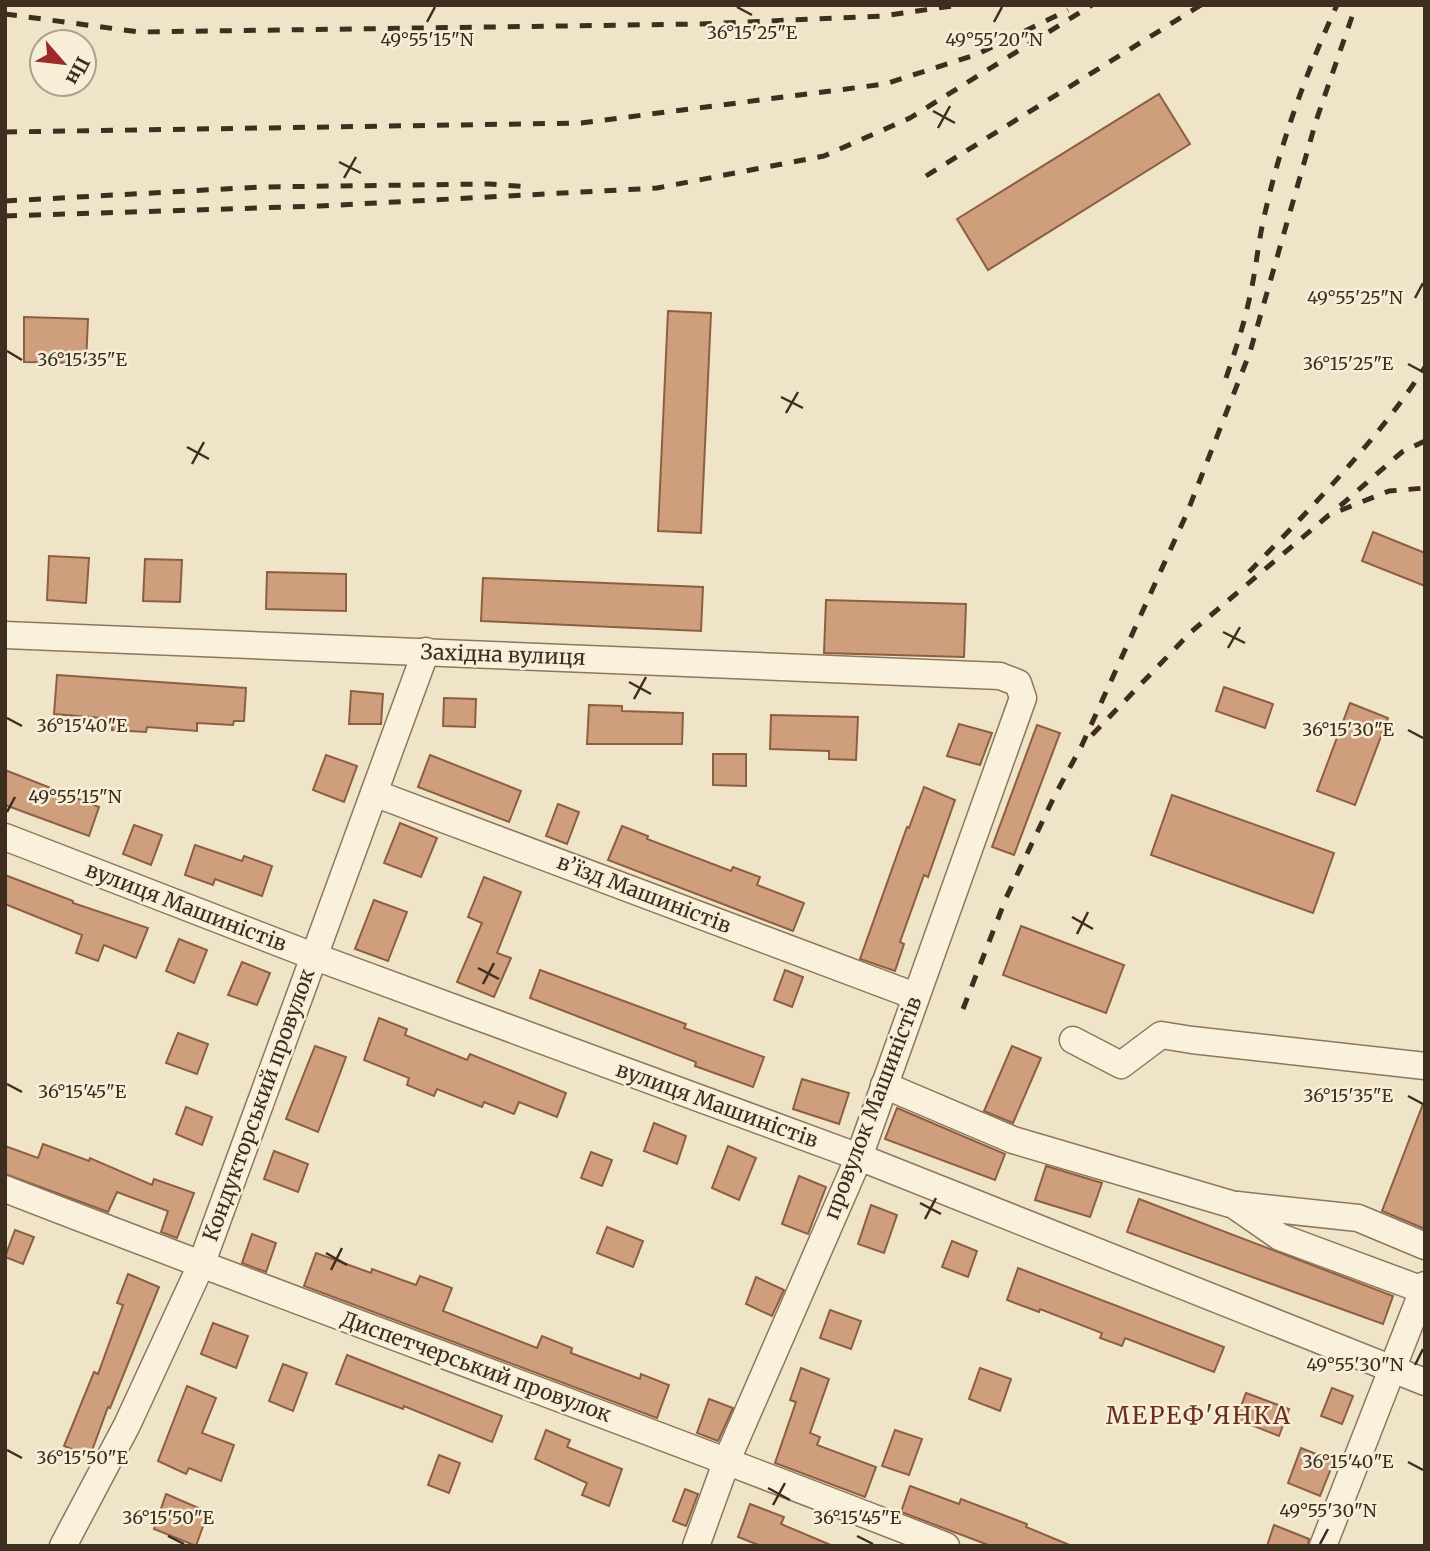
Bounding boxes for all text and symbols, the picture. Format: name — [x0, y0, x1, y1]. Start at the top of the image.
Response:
text: 36°15'25"E — [707, 21, 798, 44]
north arrow — [28, 28, 98, 98]
text: 49°55'15"N — [380, 28, 474, 51]
text: 49°55'20"N — [945, 28, 1043, 51]
text: Пн — [61, 53, 95, 89]
text: 49°55'25"N — [1307, 286, 1403, 309]
text: 36°15'35"E — [37, 348, 127, 371]
text: 36°15'25"E — [1303, 352, 1394, 375]
street label: Західна вулиця — [420, 638, 586, 671]
text: 36°15'40"E — [37, 714, 128, 737]
text: 36°15'30"E — [1302, 718, 1395, 741]
text: 49°55'15"N — [28, 785, 122, 808]
street label: в’їзд Машиністів — [553, 848, 735, 939]
street label: вулиця Машиністів — [82, 856, 290, 957]
street label: Кондукторський провулок — [197, 965, 320, 1245]
street label: провулок Машиністів — [818, 993, 928, 1223]
street label: вулиця Машиністів — [612, 1055, 822, 1154]
text: 36°15'45"E — [38, 1080, 127, 1103]
text: 36°15'35"E — [1303, 1084, 1393, 1107]
street label: Диспетчерський провулок — [337, 1305, 615, 1428]
text: 49°55'30"N — [1306, 1353, 1404, 1376]
district label: МЕРЕФ'ЯНКА — [1106, 1400, 1292, 1431]
text: 36°15'50"E — [36, 1446, 128, 1469]
text: 36°15'40"E — [1303, 1450, 1394, 1473]
text: 49°55'30"N — [1279, 1499, 1377, 1522]
text: 36°15'50"E — [122, 1506, 214, 1529]
text: 36°15'45"E — [813, 1506, 902, 1529]

